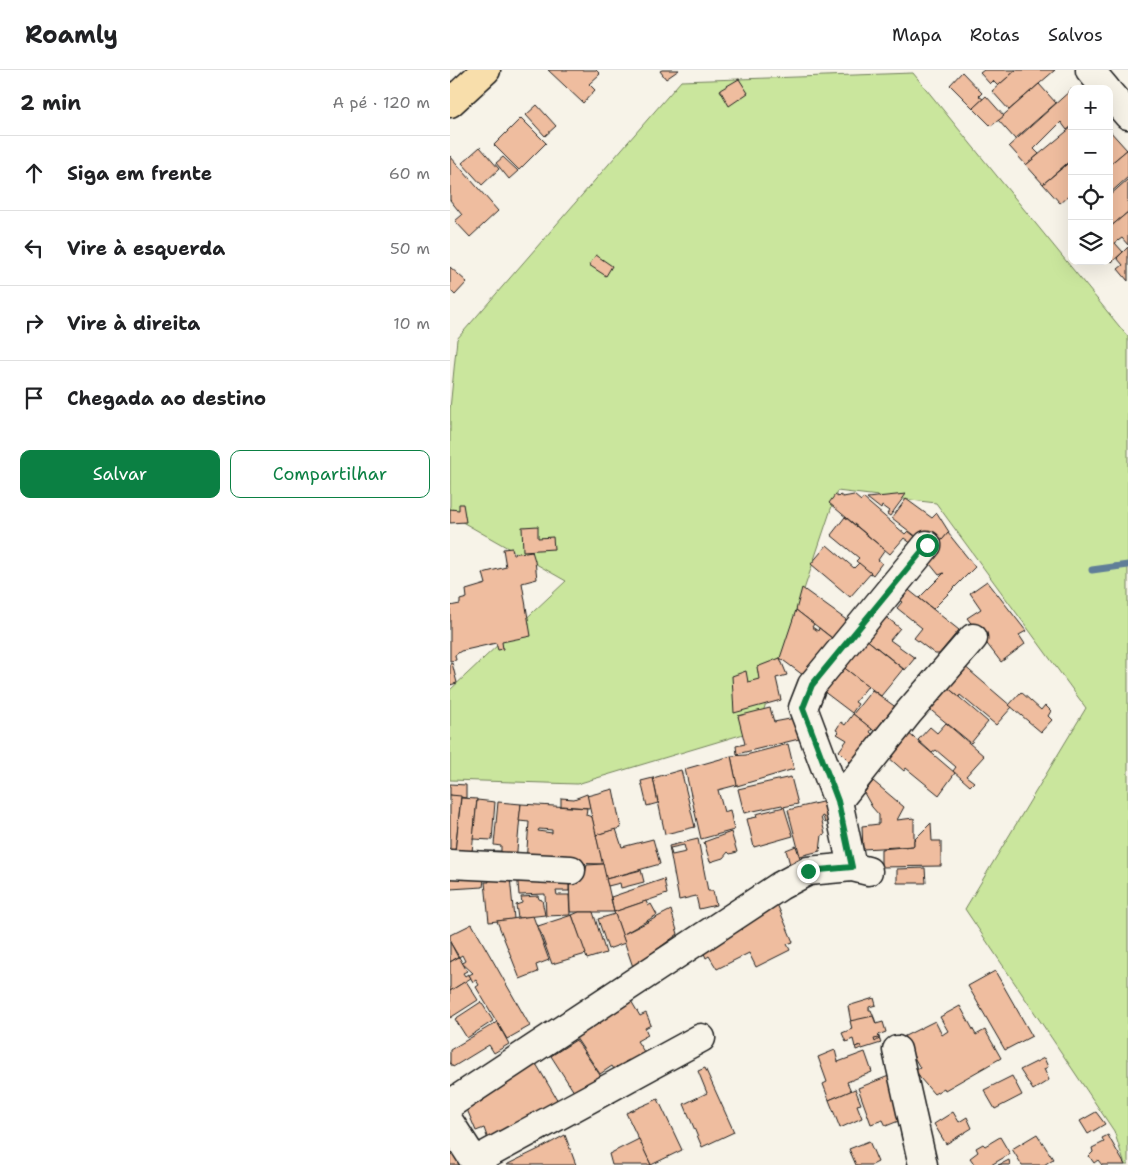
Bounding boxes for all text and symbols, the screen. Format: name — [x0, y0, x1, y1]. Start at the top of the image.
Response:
text: Roamly — [25, 19, 118, 51]
text: Mapa — [892, 23, 942, 47]
text: Rotas — [970, 23, 1020, 47]
text: Salvos — [1048, 23, 1103, 47]
map controls — [1068, 85, 1113, 265]
button: + — [1068, 85, 1113, 130]
text: 2 min — [20, 89, 81, 117]
text: A pé · 120 m — [332, 92, 430, 113]
button: − — [1068, 130, 1113, 175]
icon: ahead — [20, 159, 48, 187]
text: Siga em frente — [67, 161, 212, 186]
text: 60 m — [389, 163, 430, 184]
button: locate — [1068, 175, 1113, 220]
button: layers — [1068, 220, 1113, 265]
icon: left — [20, 234, 48, 262]
text: Vire à esquerda — [67, 236, 225, 261]
text: 50 m — [390, 238, 430, 259]
icon: right — [20, 309, 48, 337]
text: Vire à direita — [67, 311, 200, 336]
text: 10 m — [393, 313, 430, 334]
icon: arrive — [20, 384, 48, 412]
text: Chegada ao destino — [67, 386, 266, 411]
button: Salvar — [20, 450, 220, 498]
button: Compartilhar — [230, 450, 430, 498]
route start — [916, 534, 939, 557]
route end — [797, 860, 820, 883]

